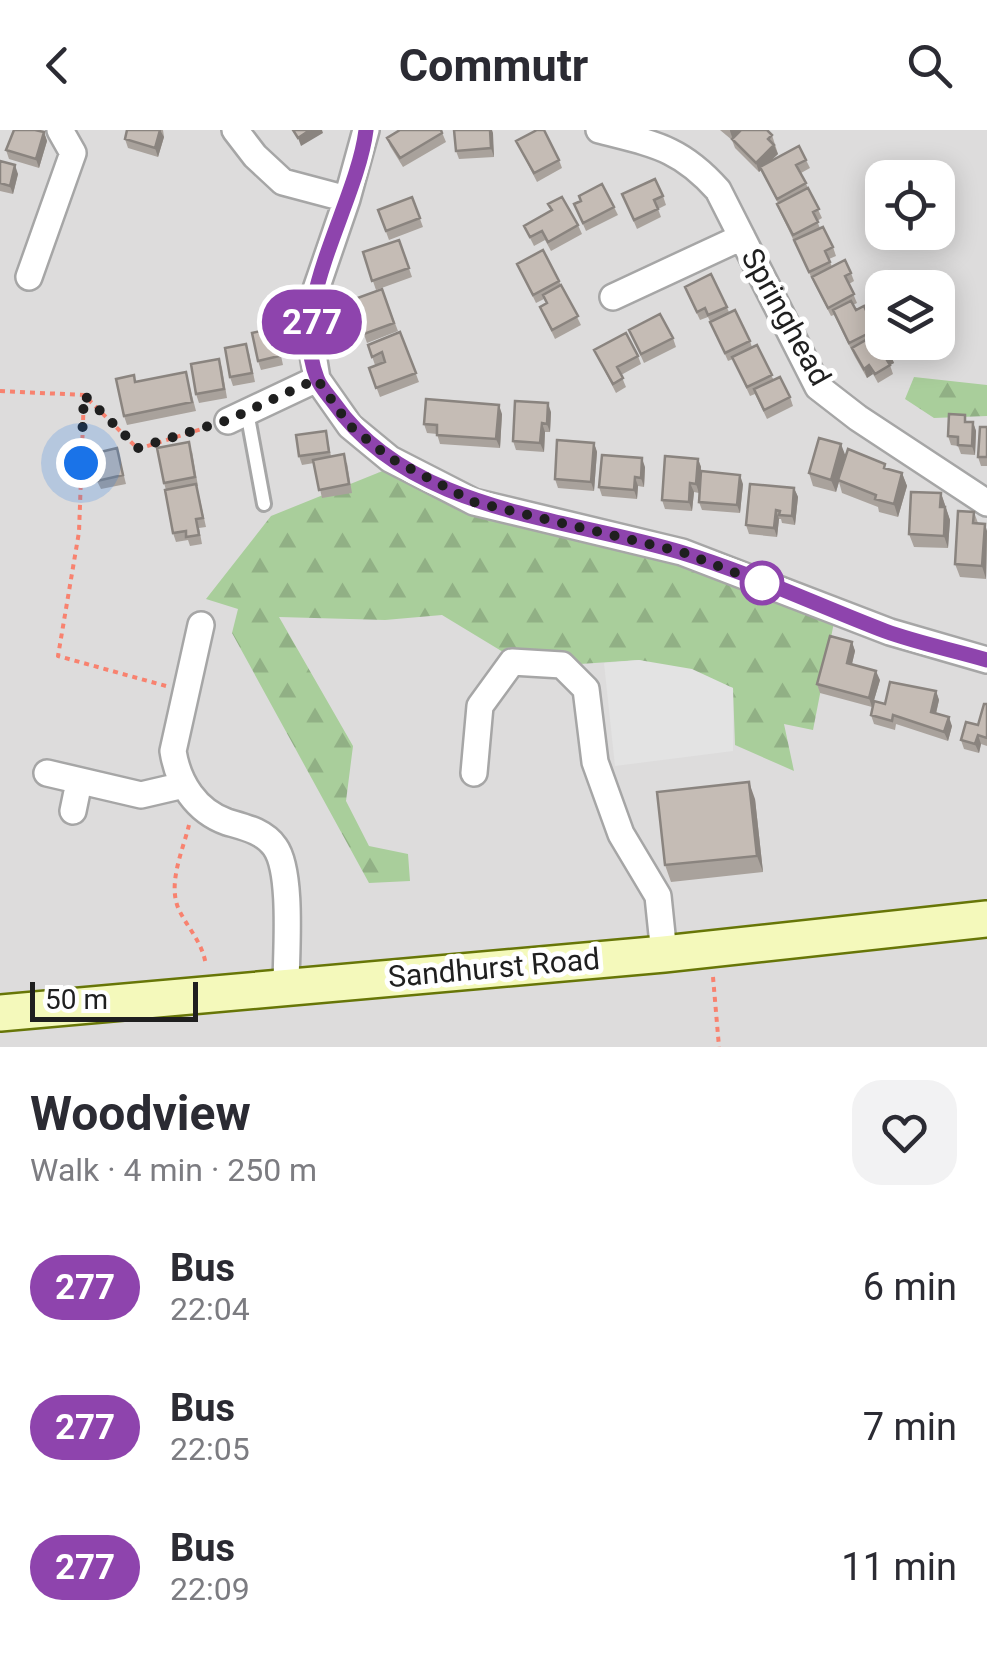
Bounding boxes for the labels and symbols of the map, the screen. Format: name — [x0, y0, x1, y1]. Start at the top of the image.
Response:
street label: Springhead — [734, 242, 838, 391]
line badge: 277 — [254, 290, 370, 354]
your location — [56, 438, 106, 488]
unlabelled marker — [741, 562, 783, 604]
street label: Sandhurst Road — [387, 941, 601, 994]
scale bar — [30, 977, 198, 1021]

